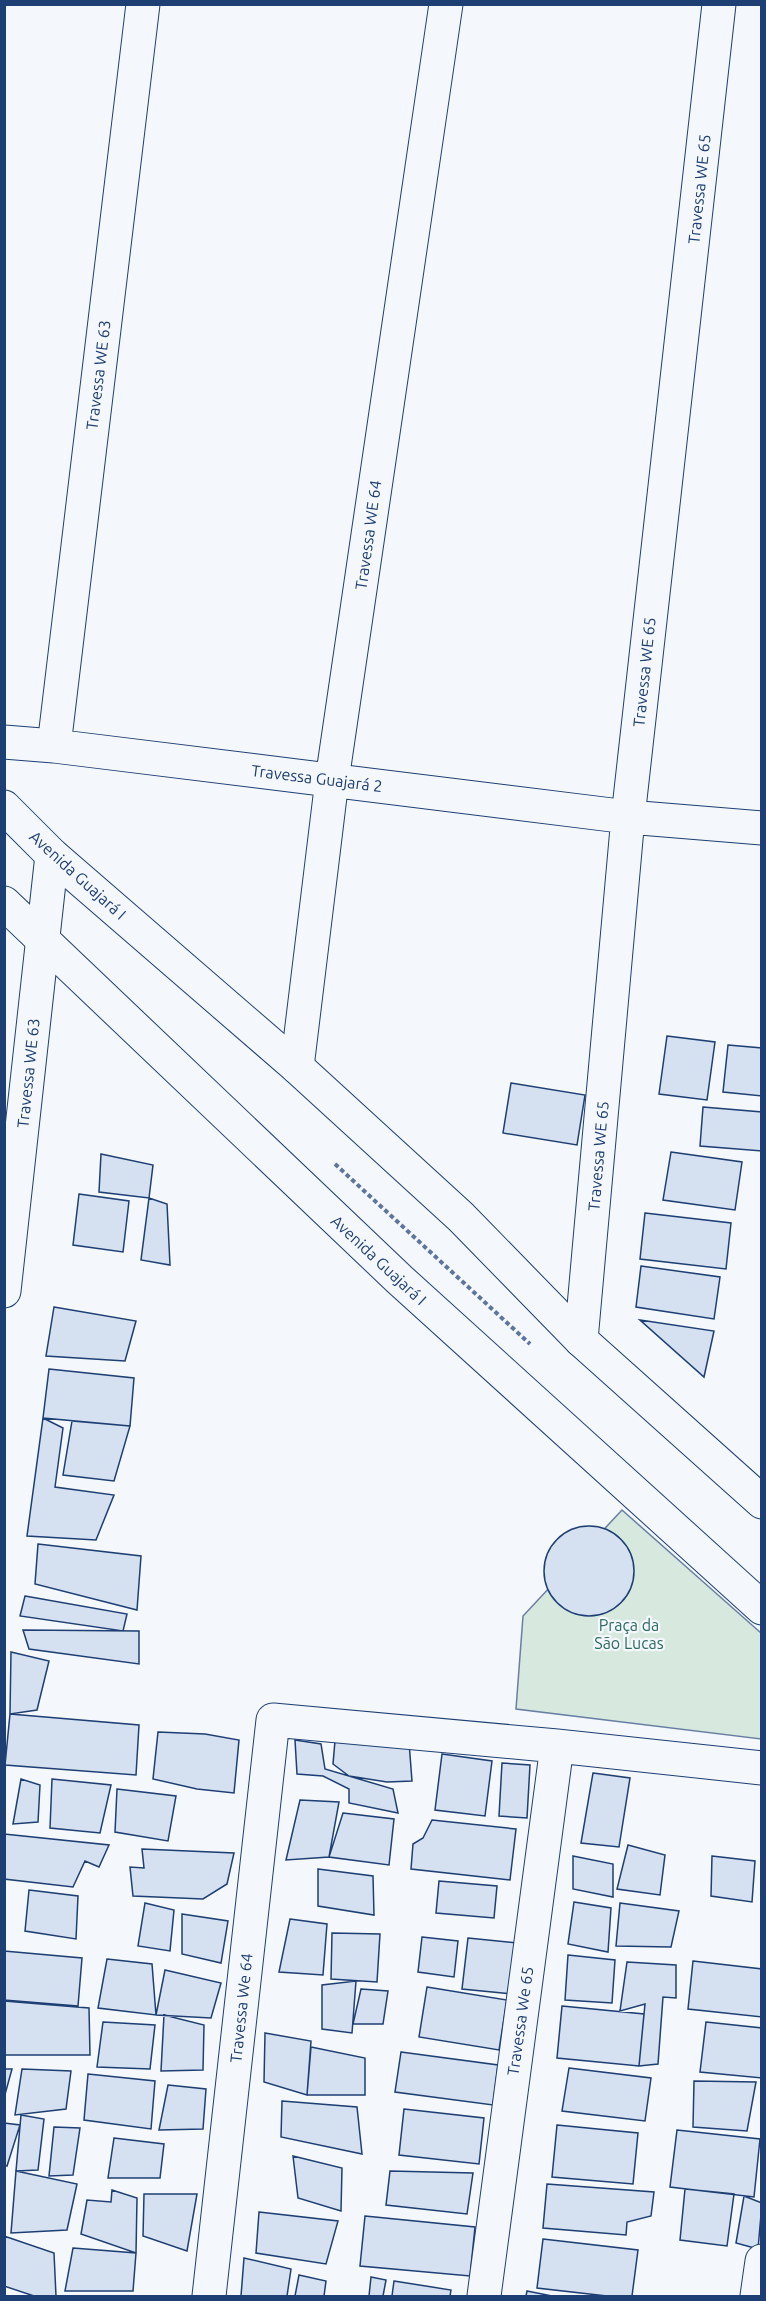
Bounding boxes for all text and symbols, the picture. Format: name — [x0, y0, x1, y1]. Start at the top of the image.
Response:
street label: Travessa WE 65 — [684, 133, 714, 245]
street label: Travessa WE 63 — [82, 319, 114, 431]
street label: Travessa WE 64 — [351, 479, 385, 591]
street label: Travessa WE 65 — [629, 616, 659, 728]
street label: Travessa Guajará 2 — [250, 761, 384, 795]
street label: Avenida Guajará I — [26, 827, 130, 923]
street label: Travessa WE 63 — [13, 1017, 43, 1129]
street label: Travessa WE 65 — [584, 1100, 612, 1212]
street label: Avenida Guajará I — [328, 1211, 430, 1309]
park label: Praça da São Lucas — [594, 1616, 664, 1652]
street label: Travessa We 64 — [226, 1952, 256, 2064]
street label: Travessa We 65 — [503, 1965, 537, 2077]

